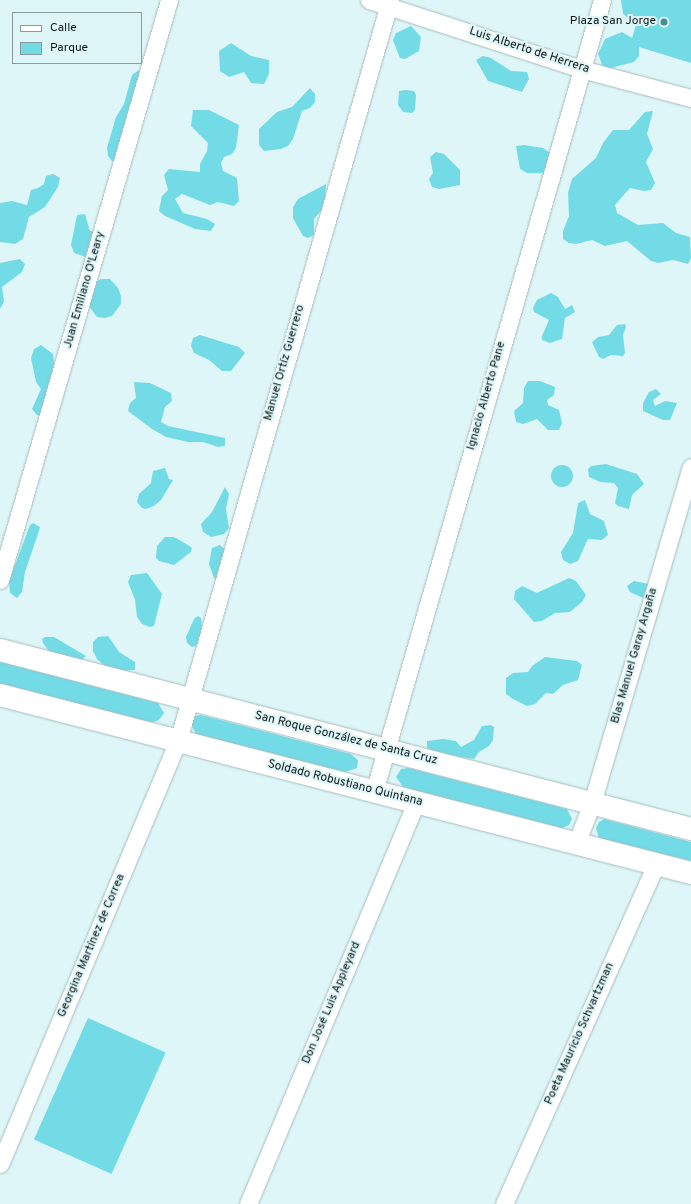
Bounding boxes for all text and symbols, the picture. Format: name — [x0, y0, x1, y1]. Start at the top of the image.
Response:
legend — [12, 12, 142, 64]
place label: Plaza San Jorge — [570, 15, 656, 29]
marker: Plaza San Jorge — [659, 17, 669, 27]
text: Calle — [50, 20, 77, 36]
street label: Luis Alberto de Herrera — [467, 25, 591, 77]
text: Parque — [50, 40, 88, 56]
street label: Juan Emiliano O'Leary — [61, 230, 109, 350]
street label: Manuel Ortíz Guerrero — [262, 303, 308, 423]
street label: Ignacio Alberto Pane — [465, 340, 509, 452]
street label: Blas Manuel Garay Argaña — [609, 586, 661, 726]
street label: San Roque González de Santa Cruz — [253, 709, 439, 769]
street label: Soldado Robustiano Quintana — [266, 758, 424, 810]
street label: Georgina Martínez de Correa — [55, 872, 129, 1020]
street label: Don José Luis Appleyard — [300, 940, 364, 1066]
street label: Poeta Mauricio Schvartzman — [542, 961, 618, 1107]

